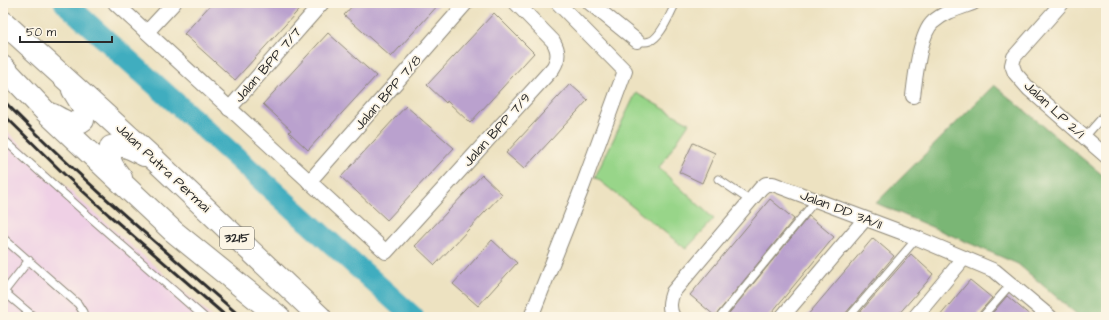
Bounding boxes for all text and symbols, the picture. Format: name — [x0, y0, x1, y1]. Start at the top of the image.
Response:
scale bar — [20, 18, 112, 44]
street label: Jalan BPP 7/7 — [230, 23, 306, 107]
text: 50 m — [26, 24, 57, 41]
street label: Jalan BPP 7/8 — [350, 51, 426, 135]
street label: Jalan LP 2/1 — [1019, 76, 1089, 144]
street label: Jalan BPP 7/9 — [459, 89, 536, 171]
street label: Jalan Putra Permai — [111, 119, 215, 217]
street label: Jalan DD 3A/11 — [797, 185, 885, 235]
road number: 3215 — [220, 227, 254, 249]

